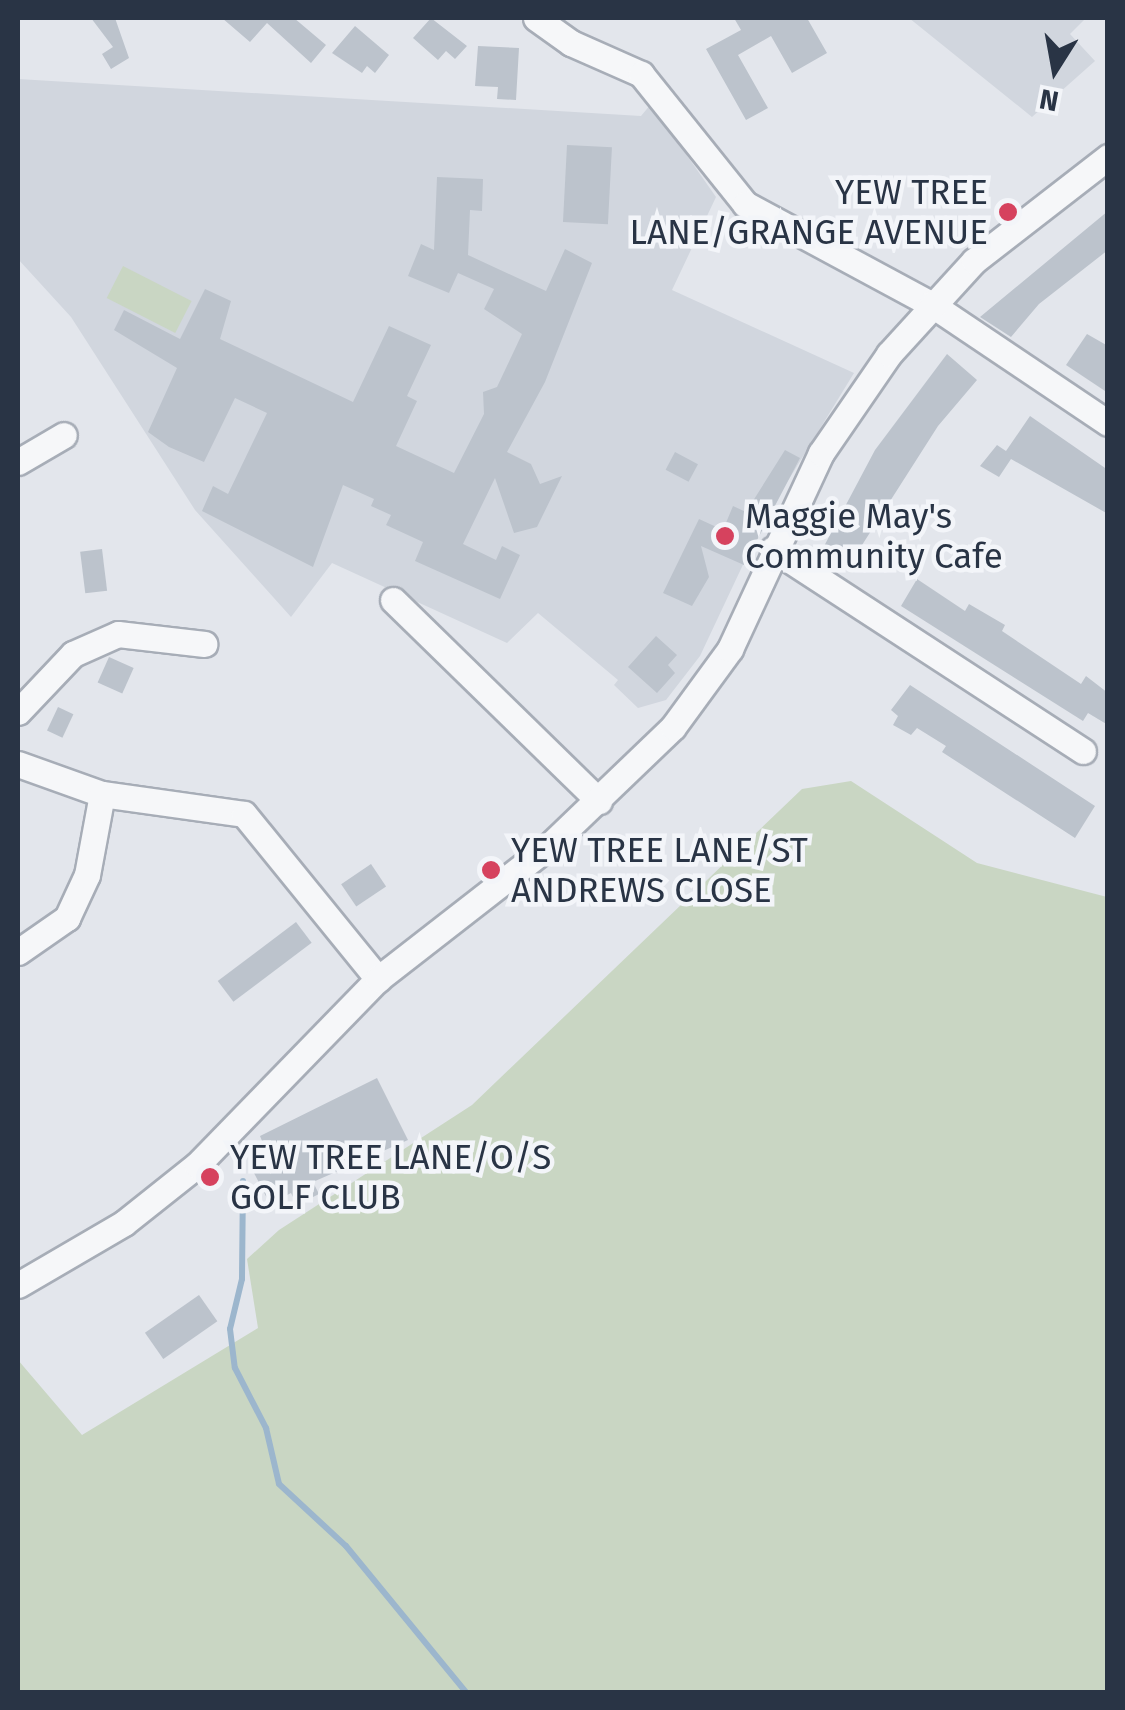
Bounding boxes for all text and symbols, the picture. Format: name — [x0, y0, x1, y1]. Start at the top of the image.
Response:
north arrow — [1005, 20, 1105, 120]
text: N — [1037, 82, 1061, 118]
place label: YEW TREE LANE/GRANGE AVENUE — [630, 171, 988, 253]
marker: YEW TREE LANE/GRANGE AVENUE — [997, 201, 1019, 223]
place label: Maggie May's Community Cafe — [745, 495, 1003, 577]
marker: Maggie May's Community Cafe — [714, 525, 736, 547]
place label: YEW TREE LANE/ST ANDREWS CLOSE — [511, 829, 808, 911]
marker: YEW TREE LANE/ST ANDREWS CLOSE — [480, 859, 502, 881]
place label: YEW TREE LANE/O/S GOLF CLUB — [230, 1136, 551, 1218]
marker: YEW TREE LANE/O/S GOLF CLUB — [199, 1166, 221, 1188]

